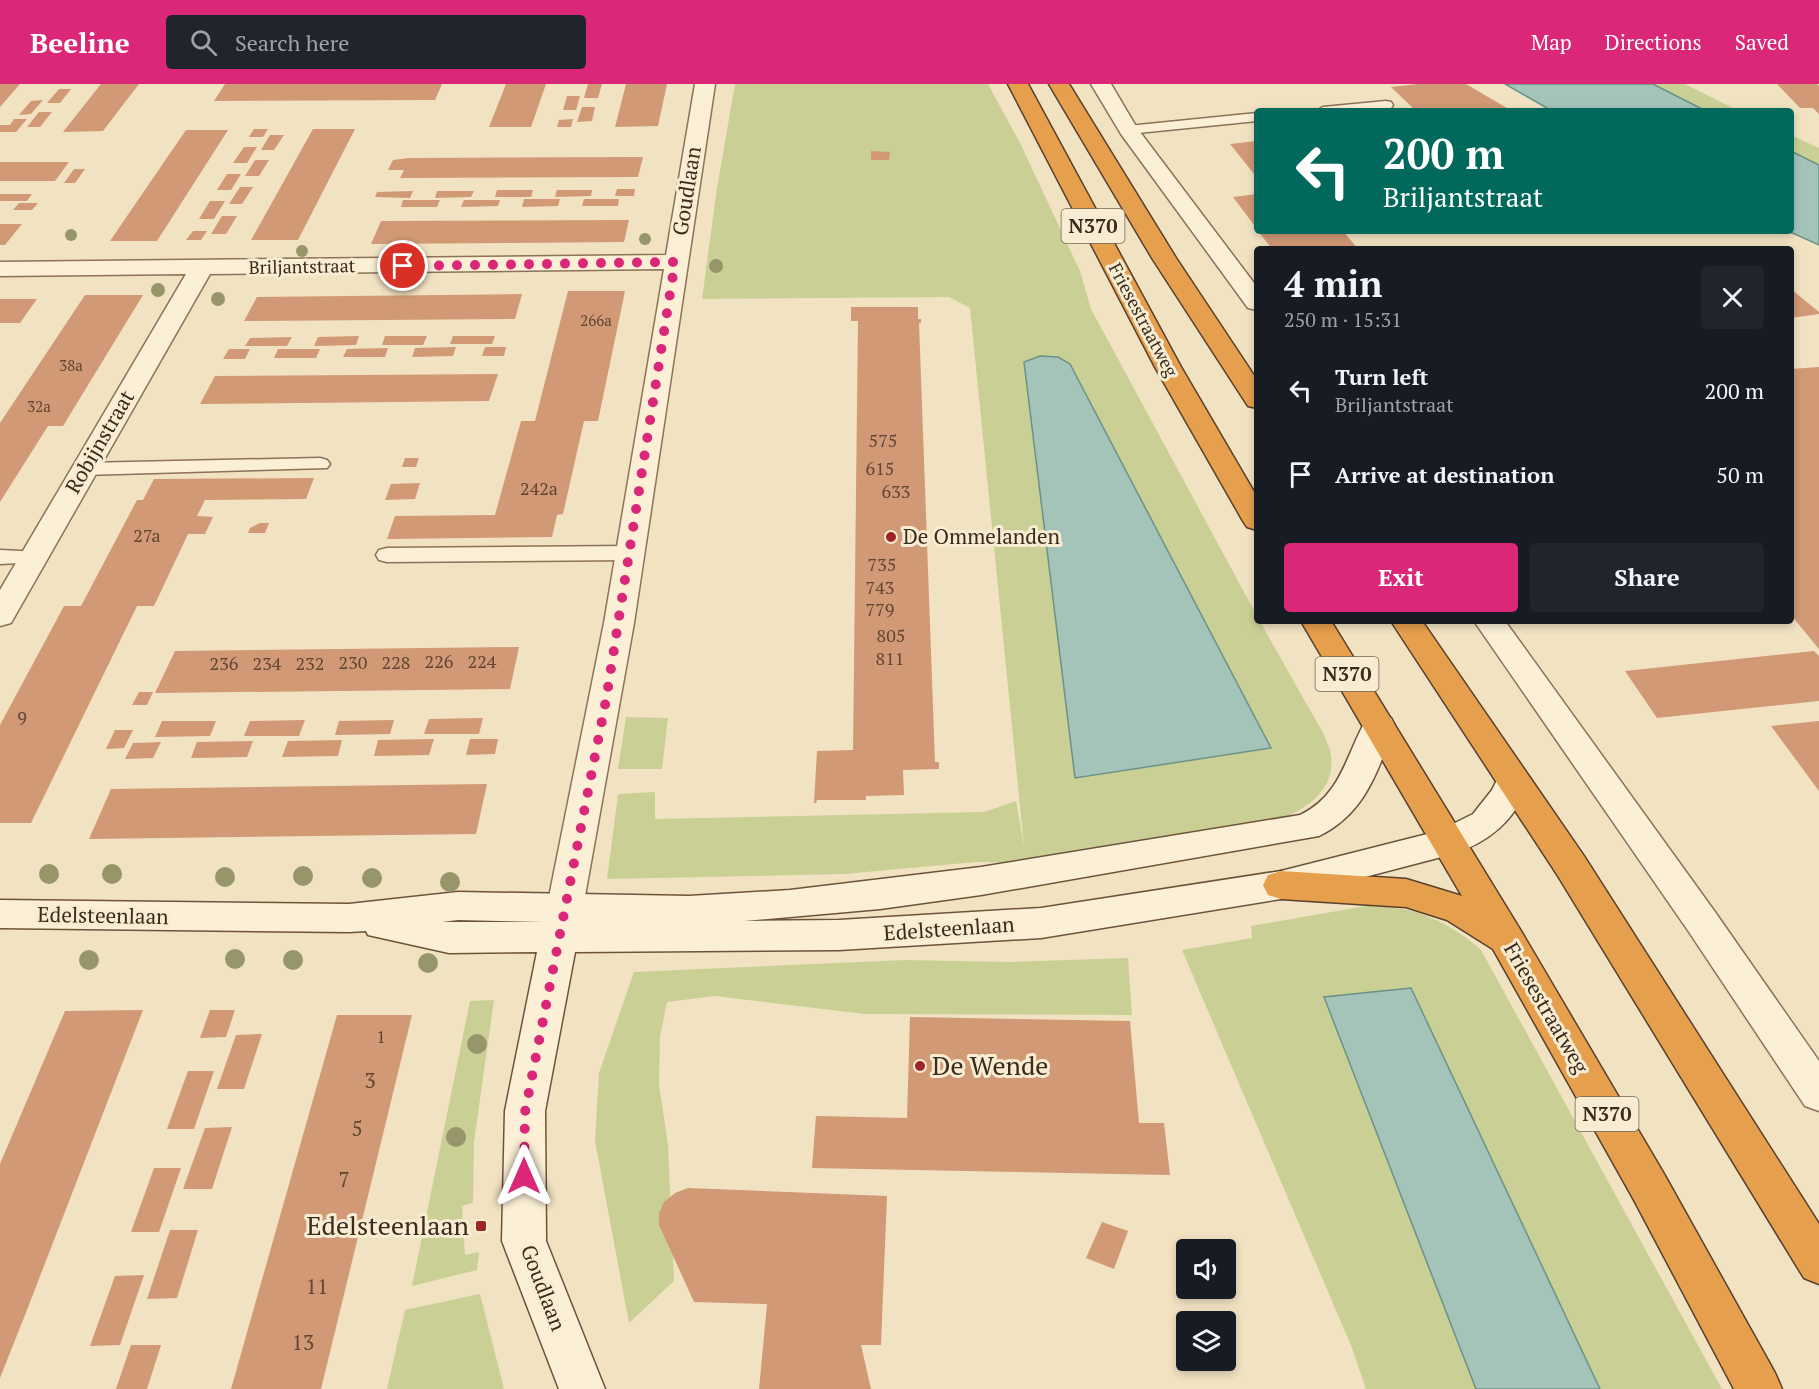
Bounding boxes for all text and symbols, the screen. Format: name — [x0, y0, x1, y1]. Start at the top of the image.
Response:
search box — [166, 15, 586, 69]
text: Beeline — [30, 24, 130, 61]
icon: search — [187, 26, 220, 59]
text: Search here — [235, 28, 349, 57]
text: Map — [1531, 28, 1572, 56]
text: Directions — [1605, 28, 1702, 56]
text: Saved — [1735, 28, 1789, 56]
text: 200 m — [1383, 125, 1504, 181]
icon: left — [1284, 132, 1362, 210]
street label: Goudlaan — [665, 144, 707, 237]
text: Briljantstraat — [1383, 179, 1543, 215]
road number: N370 — [1062, 209, 1124, 243]
pin — [377, 240, 428, 291]
icon: arrive — [386, 249, 419, 282]
street label: Briljantstraat — [248, 253, 356, 279]
street label: Friesestraatweg — [1104, 258, 1184, 381]
text: 4 min — [1284, 260, 1382, 307]
button: close — [1701, 266, 1764, 329]
text: 250 m · 15:31 — [1284, 306, 1402, 333]
house number: 266a — [580, 310, 612, 330]
house number: 38a — [59, 355, 83, 375]
text: Turn left — [1335, 362, 1428, 391]
icon: left — [1284, 374, 1317, 407]
text: 200 m — [1704, 376, 1764, 405]
street label: Robijnstraat — [58, 385, 140, 498]
text: Briljantstraat — [1335, 391, 1454, 418]
house number: 32a — [27, 396, 51, 416]
house number: 575 — [869, 428, 897, 452]
house number: 615 — [866, 456, 894, 480]
icon: arrive — [1284, 458, 1317, 491]
text: Arrive at destination — [1335, 460, 1554, 489]
text: 50 m — [1716, 460, 1764, 489]
house number: 242a — [520, 476, 558, 500]
house number: 633 — [882, 479, 910, 503]
place label: De Ommelanden — [903, 522, 1061, 550]
house number: 27a — [133, 523, 161, 547]
marker: De Ommelanden — [884, 530, 898, 544]
button: Exit — [1284, 543, 1518, 612]
button: Share — [1530, 543, 1764, 612]
house number: 735 — [868, 552, 896, 576]
house number: 743 — [866, 575, 894, 599]
house number: 779 — [866, 597, 894, 621]
house number: 805 — [877, 623, 905, 647]
house number: 811 — [876, 646, 904, 670]
house number: 226 — [425, 649, 454, 673]
house number: 224 — [468, 649, 497, 673]
house number: 230 — [339, 650, 367, 674]
house number: 228 — [382, 650, 410, 674]
house number: 236 — [210, 651, 239, 675]
house number: 234 — [253, 651, 282, 675]
house number: 232 — [296, 651, 324, 675]
road number: N370 — [1316, 657, 1378, 691]
house number: 9 — [17, 705, 27, 729]
street label: Edelsteenlaan — [37, 900, 169, 930]
street label: Edelsteenlaan — [882, 909, 1016, 947]
street label: Friesestraatweg — [1498, 937, 1596, 1079]
house number: 1 — [376, 1024, 386, 1048]
place label: De Wende — [932, 1048, 1048, 1082]
marker: De Wende — [913, 1059, 927, 1073]
house number: 3 — [364, 1066, 376, 1094]
road number: N370 — [1576, 1097, 1638, 1131]
house number: 5 — [351, 1114, 363, 1142]
position arrow — [492, 1144, 556, 1208]
house number: 7 — [338, 1165, 350, 1193]
place label: Edelsteenlaan — [306, 1208, 469, 1242]
marker: Edelsteenlaan — [474, 1219, 488, 1233]
map controls — [1176, 1239, 1236, 1371]
button: sound — [1176, 1239, 1236, 1299]
street label: Goudlaan — [515, 1241, 573, 1335]
house number: 11 — [306, 1272, 328, 1300]
button: layers — [1176, 1311, 1236, 1371]
house number: 13 — [292, 1328, 314, 1356]

